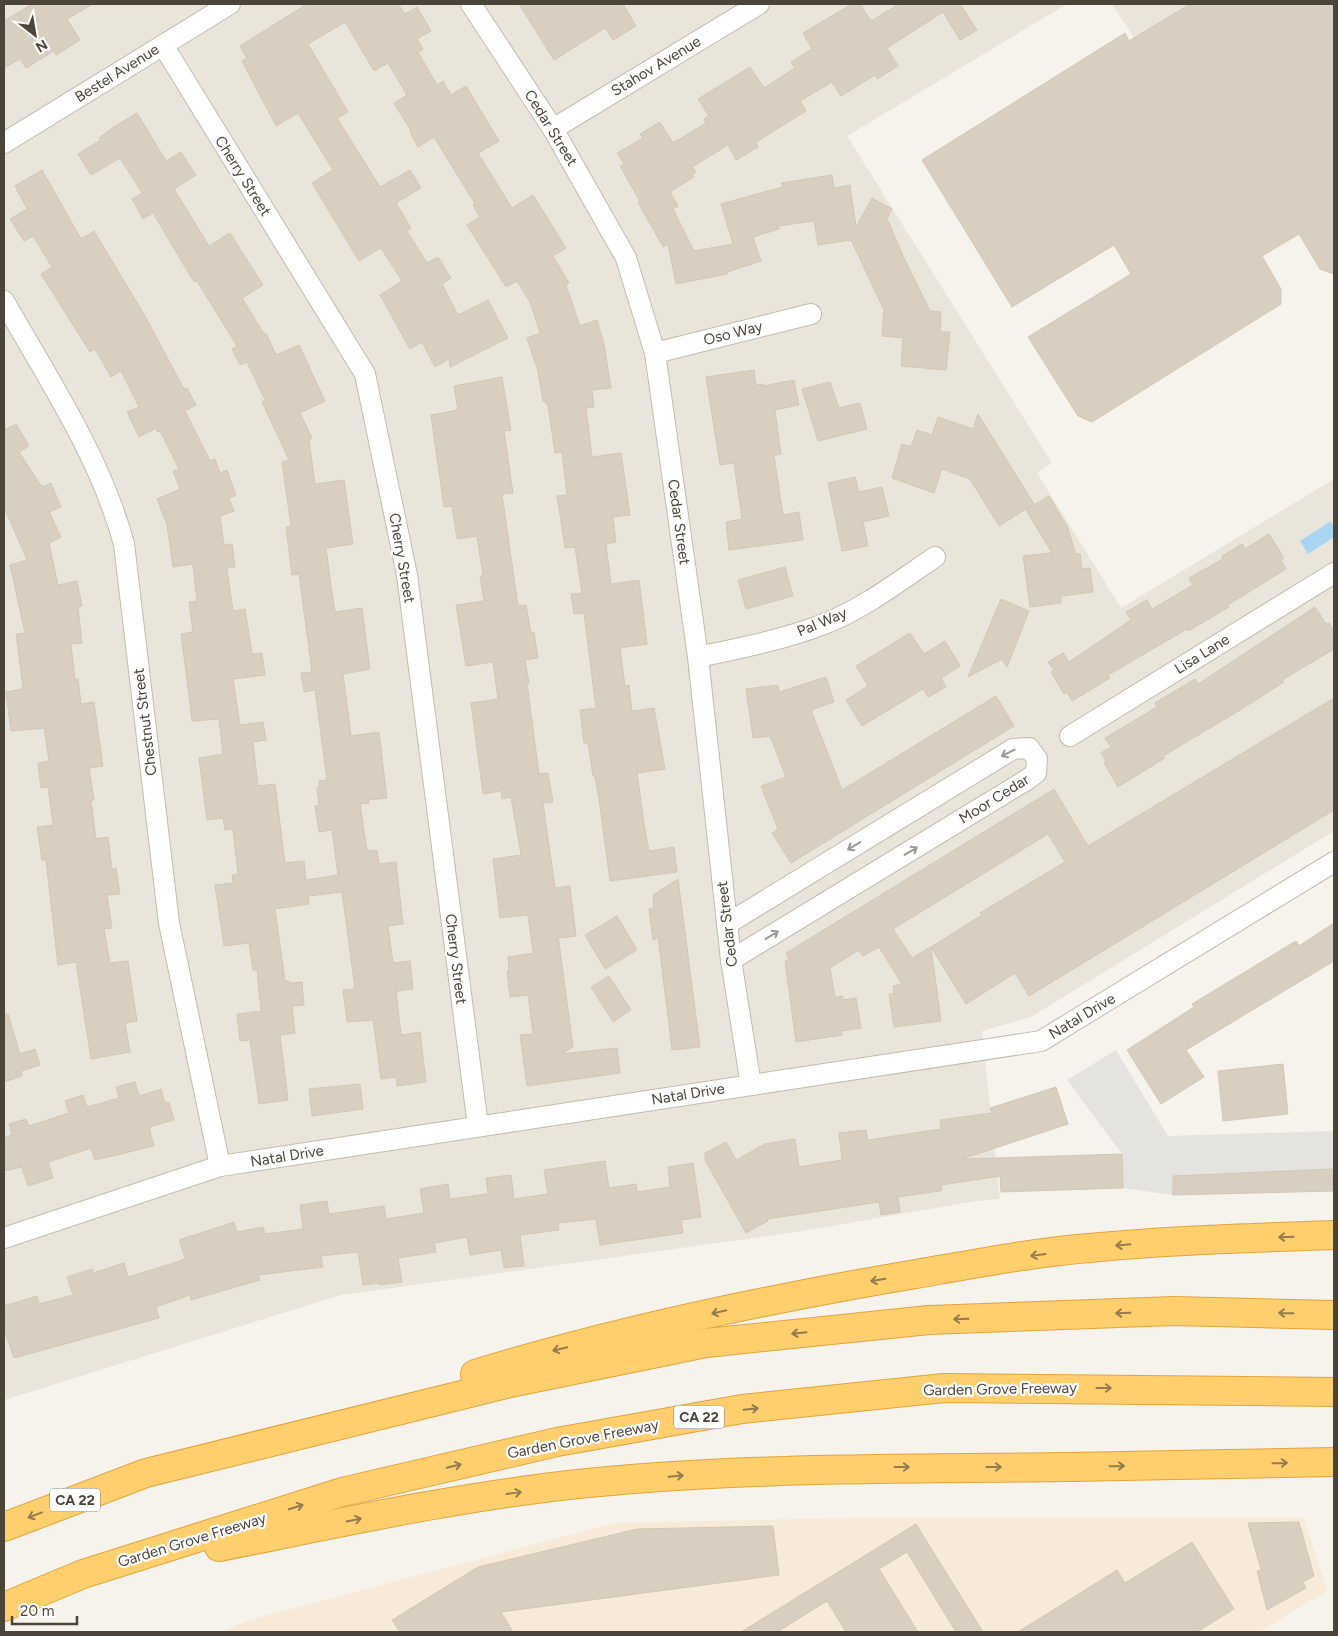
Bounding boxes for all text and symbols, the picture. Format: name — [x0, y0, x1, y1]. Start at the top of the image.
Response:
north arrow — [10, 10, 60, 60]
street label: Stahov Avenue — [608, 32, 704, 100]
text: N — [32, 36, 50, 56]
street label: Bestel Avenue — [72, 40, 162, 106]
street label: Cedar Street — [521, 87, 582, 170]
street label: Cherry Street — [211, 133, 275, 220]
street label: Oso Way — [702, 317, 765, 349]
street label: Cedar Street — [664, 478, 694, 566]
street label: Cherry Street — [385, 512, 419, 605]
street label: Pal Way — [794, 603, 850, 641]
street label: Lisa Lane — [1171, 630, 1233, 678]
street label: Chestnut Street — [129, 667, 161, 777]
one-way arrow — [1001, 749, 1016, 758]
street label: Moor Cedar — [956, 770, 1032, 828]
one-way arrow — [848, 841, 862, 851]
one-way arrow — [904, 845, 918, 855]
street label: Cedar Street — [713, 880, 741, 968]
street label: Cherry Street — [442, 913, 471, 1006]
one-way arrow — [765, 930, 779, 940]
street label: Natal Drive — [1046, 989, 1118, 1043]
street label: Natal Drive — [650, 1079, 726, 1109]
street label: Natal Drive — [249, 1141, 325, 1171]
one-way arrow — [1278, 1232, 1294, 1242]
one-way arrow — [1116, 1240, 1132, 1250]
one-way arrow — [1031, 1250, 1047, 1260]
one-way arrow — [870, 1276, 886, 1286]
one-way arrow — [711, 1308, 727, 1317]
one-way arrow — [1115, 1308, 1131, 1317]
one-way arrow — [1278, 1309, 1294, 1318]
one-way arrow — [953, 1314, 969, 1324]
one-way arrow — [791, 1328, 807, 1338]
one-way arrow — [553, 1345, 569, 1354]
street label: Garden Grove Freeway — [923, 1379, 1077, 1399]
one-way arrow — [1096, 1383, 1112, 1393]
one-way arrow — [742, 1404, 758, 1414]
road number: CA 22 — [674, 1405, 724, 1428]
street label: Garden Grove Freeway — [506, 1415, 660, 1463]
one-way arrow — [1272, 1458, 1288, 1468]
one-way arrow — [445, 1461, 461, 1470]
one-way arrow — [1109, 1461, 1125, 1471]
one-way arrow — [893, 1462, 909, 1472]
one-way arrow — [985, 1462, 1001, 1472]
one-way arrow — [667, 1471, 683, 1481]
road number: CA 22 — [50, 1488, 100, 1512]
one-way arrow — [506, 1488, 522, 1498]
one-way arrow — [288, 1501, 304, 1511]
street label: Garden Grove Freeway — [116, 1509, 268, 1571]
one-way arrow — [28, 1511, 43, 1520]
one-way arrow — [346, 1515, 362, 1525]
scale bar — [12, 1594, 78, 1626]
text: 20 m — [20, 1602, 54, 1620]

